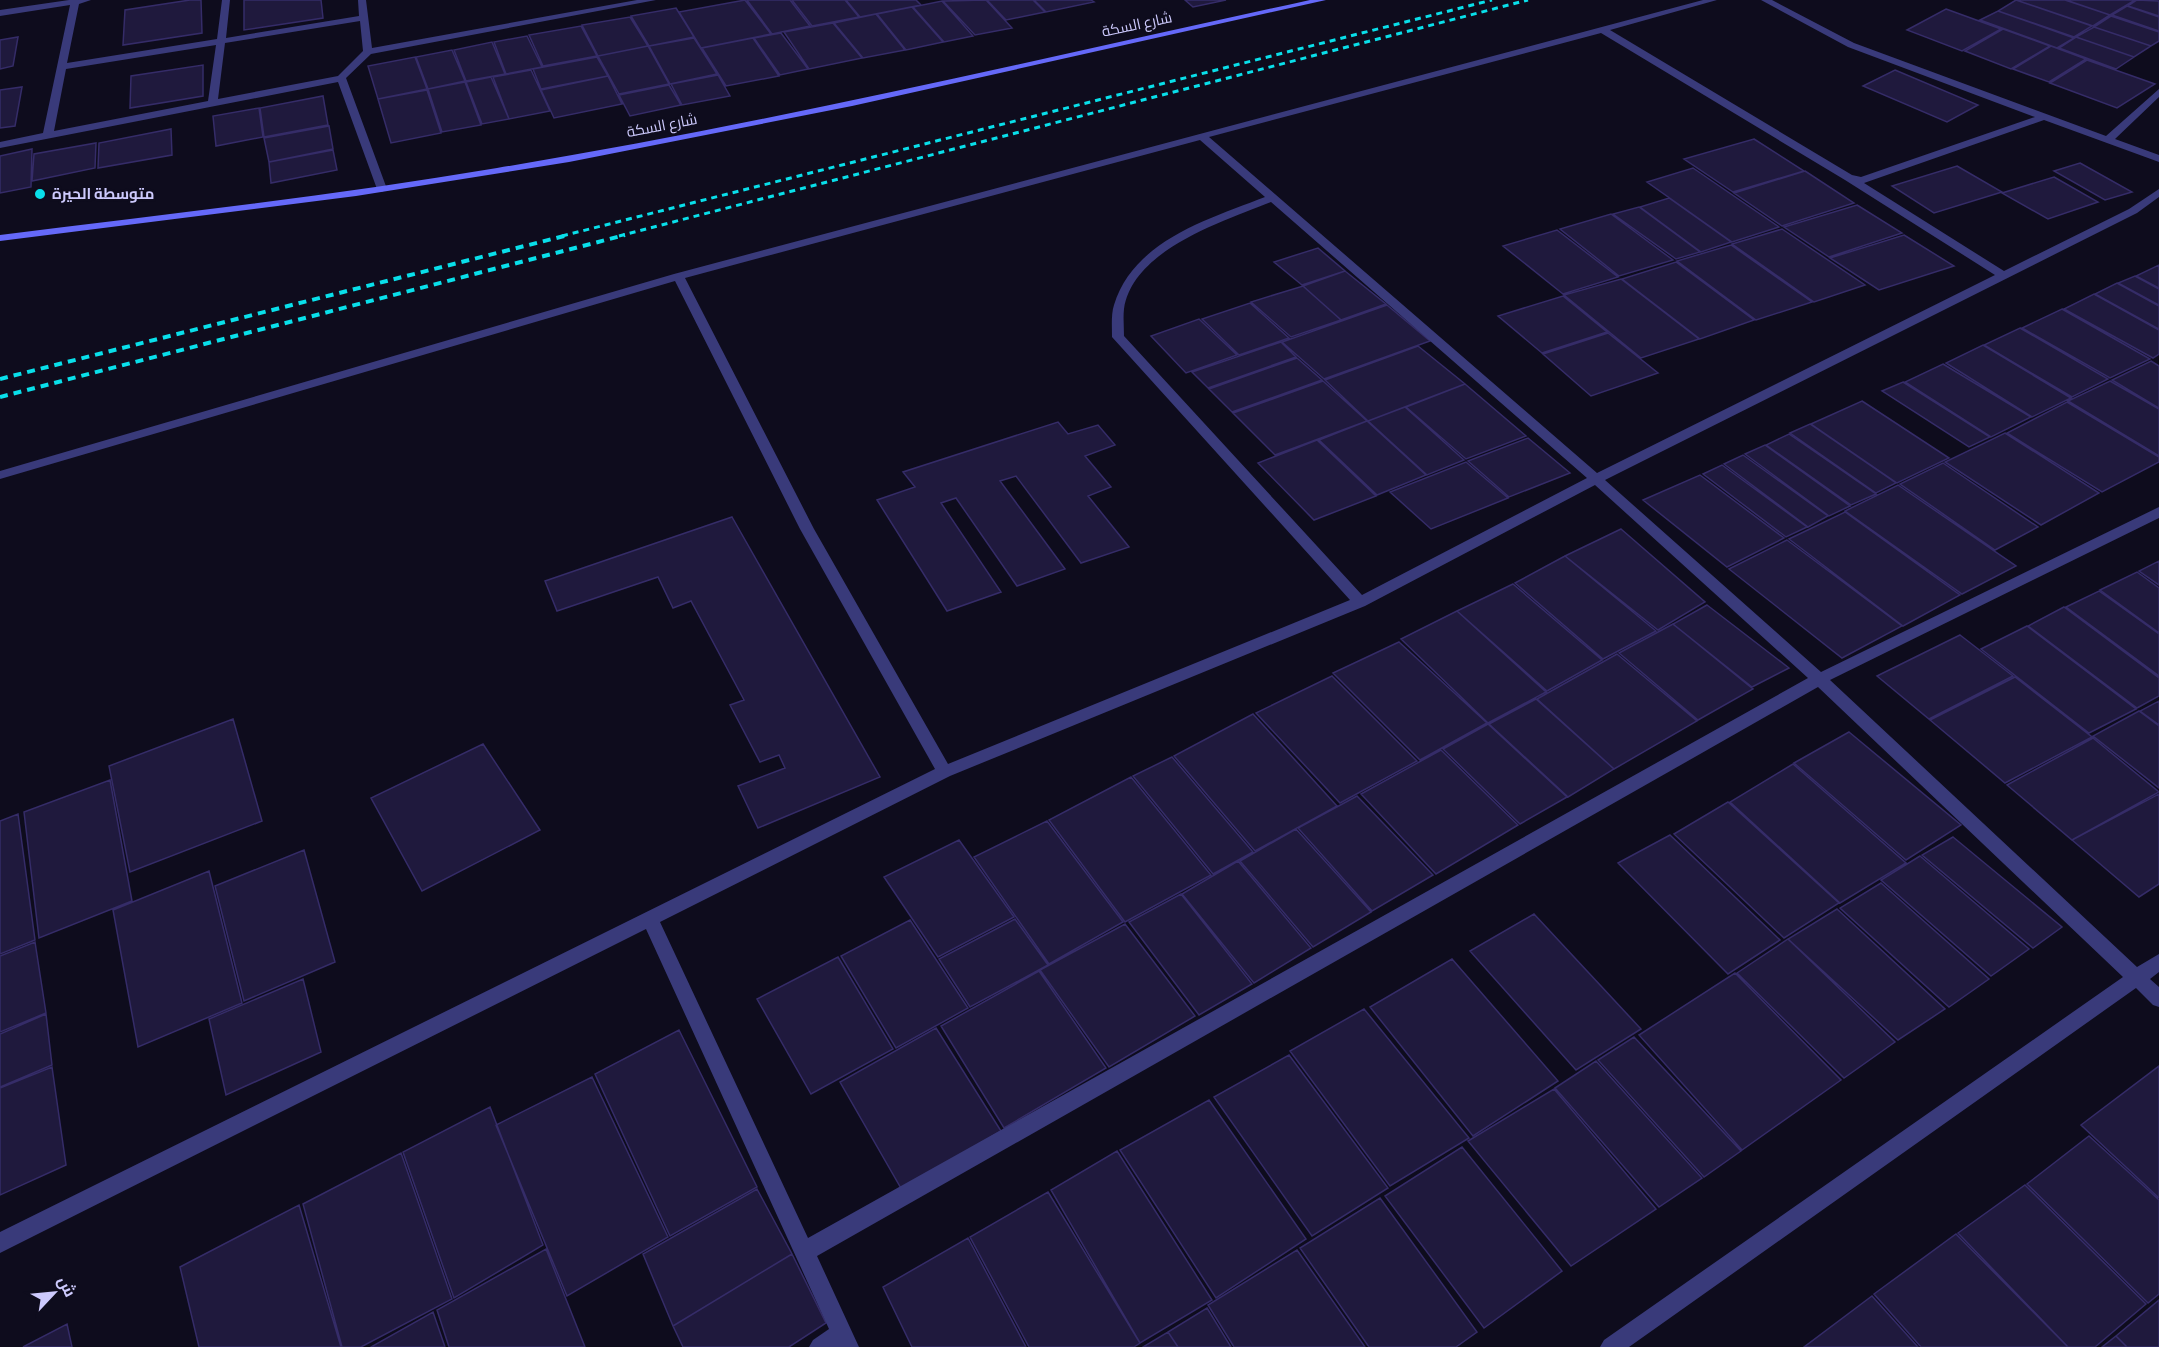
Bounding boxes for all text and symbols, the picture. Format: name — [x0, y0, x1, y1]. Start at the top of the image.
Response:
street label: شارع السكة — [1100, 7, 1174, 43]
street label: شارع السكة — [625, 109, 699, 143]
place label: متوسطة الحيرة — [52, 184, 155, 205]
marker: متوسطة الحيرة — [33, 187, 47, 201]
north arrow — [24, 1263, 84, 1323]
text: ش — [52, 1273, 81, 1301]

